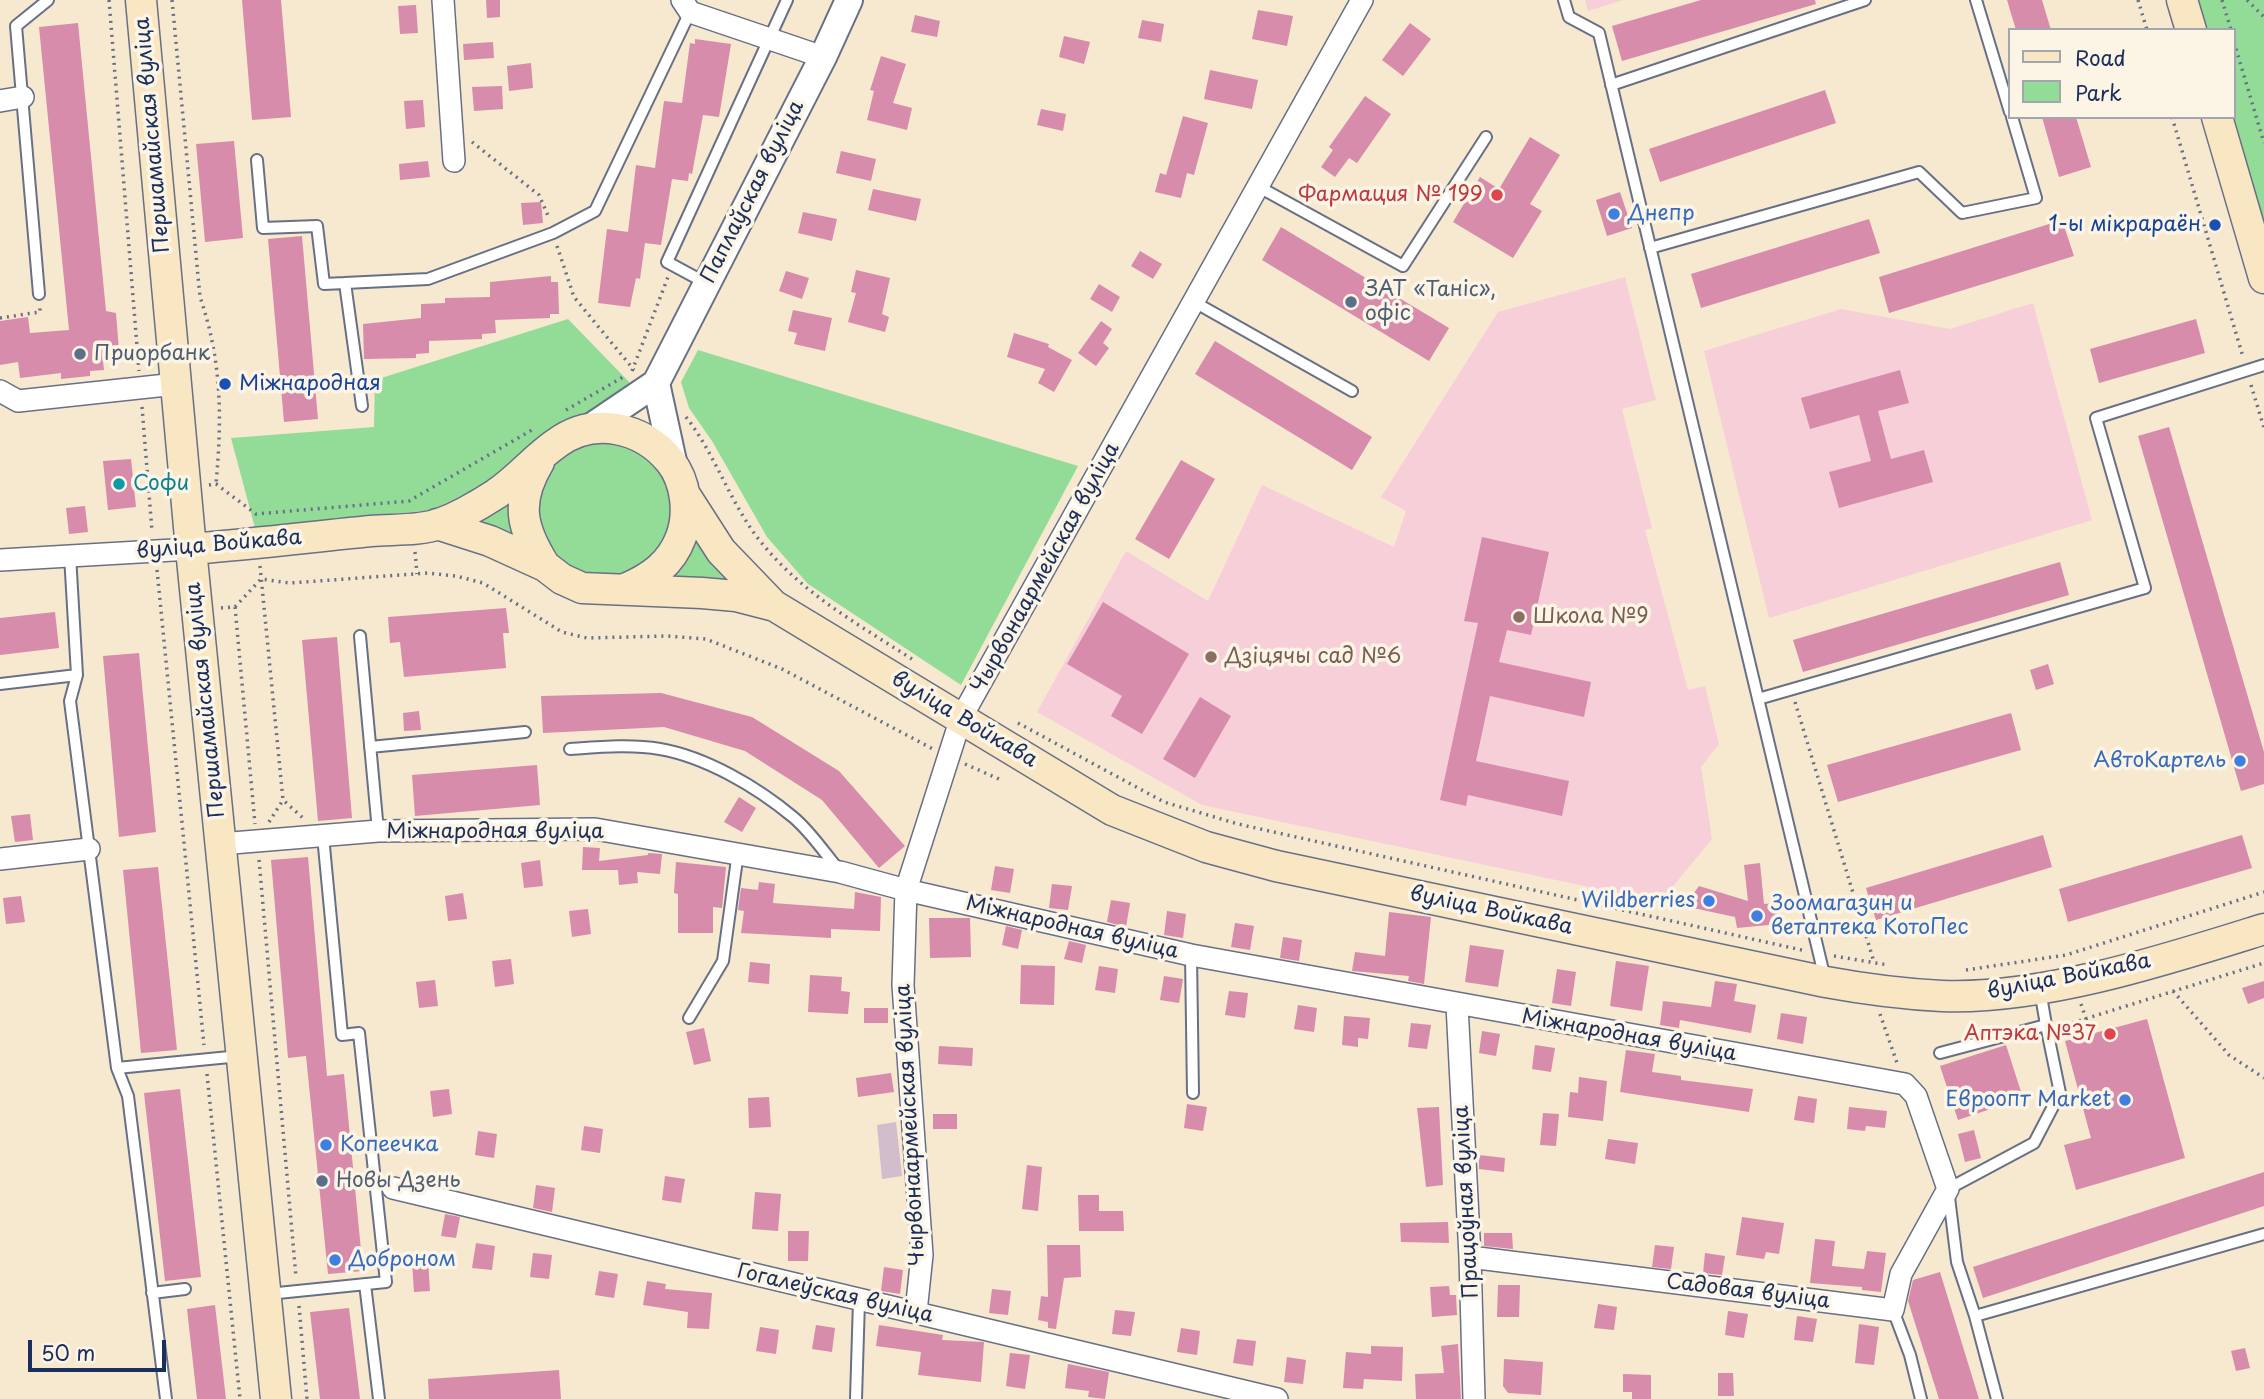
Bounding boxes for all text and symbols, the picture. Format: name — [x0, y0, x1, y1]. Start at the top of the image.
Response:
street label: Першамайская вуліца — [130, 16, 176, 254]
legend — [2008, 28, 2236, 119]
text: Road — [2075, 41, 2126, 73]
text: Park — [2075, 76, 2122, 108]
street label: Паплаўская вуліца — [696, 96, 810, 288]
place label: Фармация № 199 — [1298, 182, 1483, 208]
marker: Фармация № 199 — [1489, 187, 1505, 203]
place label: Днепр — [1628, 201, 1695, 227]
marker: Днепр — [1606, 206, 1622, 222]
place label: 1-ы мікрараён — [2049, 212, 2201, 238]
marker: 1-ы мікрараён — [2207, 217, 2223, 233]
place label: ЗАТ «Таніс», офіс — [1365, 277, 1496, 327]
marker: ЗАТ «Таніс», офіс — [1343, 294, 1359, 310]
place label: Приорбанк — [94, 341, 210, 367]
marker: Приорбанк — [72, 346, 88, 362]
place label: Міжнародная — [239, 371, 381, 397]
marker: Міжнародная — [217, 376, 233, 392]
street label: Чырвонаармейская вуліца — [967, 438, 1125, 698]
place label: Софи — [133, 471, 189, 497]
marker: Софи — [111, 476, 127, 492]
street label: вуліца Войкава — [135, 525, 303, 565]
street label: Першамайская вуліца — [181, 581, 231, 819]
place label: Школа №9 — [1533, 604, 1648, 630]
marker: Школа №9 — [1511, 609, 1527, 625]
place label: Дзіцячы сад №6 — [1225, 644, 1401, 670]
marker: Дзіцячы сад №6 — [1203, 649, 1219, 665]
street label: вуліца Войкава — [886, 666, 1042, 774]
place label: АвтоКартель — [2093, 748, 2226, 774]
marker: АвтоКартель — [2232, 753, 2248, 769]
street label: Міжнародная вуліца — [386, 819, 604, 845]
street label: вуліца Войкава — [1407, 881, 1575, 941]
place label: Wildberries — [1581, 888, 1695, 914]
street label: Міжнародная вуліца — [963, 891, 1181, 965]
place label: Зоомагазин и ветаптека КотоПес — [1771, 891, 1968, 941]
marker: Wildberries — [1701, 893, 1717, 909]
marker: Зоомагазин и ветаптека КотоПес — [1749, 908, 1765, 924]
street label: вуліца Войкава — [1985, 949, 2153, 1005]
street label: Чырвонаармейская вуліца — [891, 983, 931, 1267]
street label: Міжнародная вуліца — [1520, 1005, 1738, 1067]
place label: Аптэка №37 — [1964, 1021, 2096, 1047]
marker: Аптэка №37 — [2102, 1026, 2118, 1042]
place label: Евроопт Market — [1945, 1087, 2111, 1113]
marker: Евроопт Market — [2117, 1092, 2133, 1108]
street label: Працоўная вуліца — [1449, 1105, 1485, 1299]
place label: Копеечка — [340, 1132, 439, 1158]
marker: Копеечка — [318, 1137, 334, 1153]
place label: Новы Дзень — [336, 1168, 460, 1194]
marker: Новы Дзень — [314, 1173, 330, 1189]
place label: Доброном — [349, 1247, 456, 1273]
marker: Доброном — [327, 1252, 343, 1268]
street label: Гогалеўская вуліца — [734, 1259, 936, 1329]
street label: Садовая вуліца — [1665, 1269, 1831, 1315]
scale bar — [32, 1326, 170, 1370]
text: 50 m — [41, 1336, 95, 1368]

